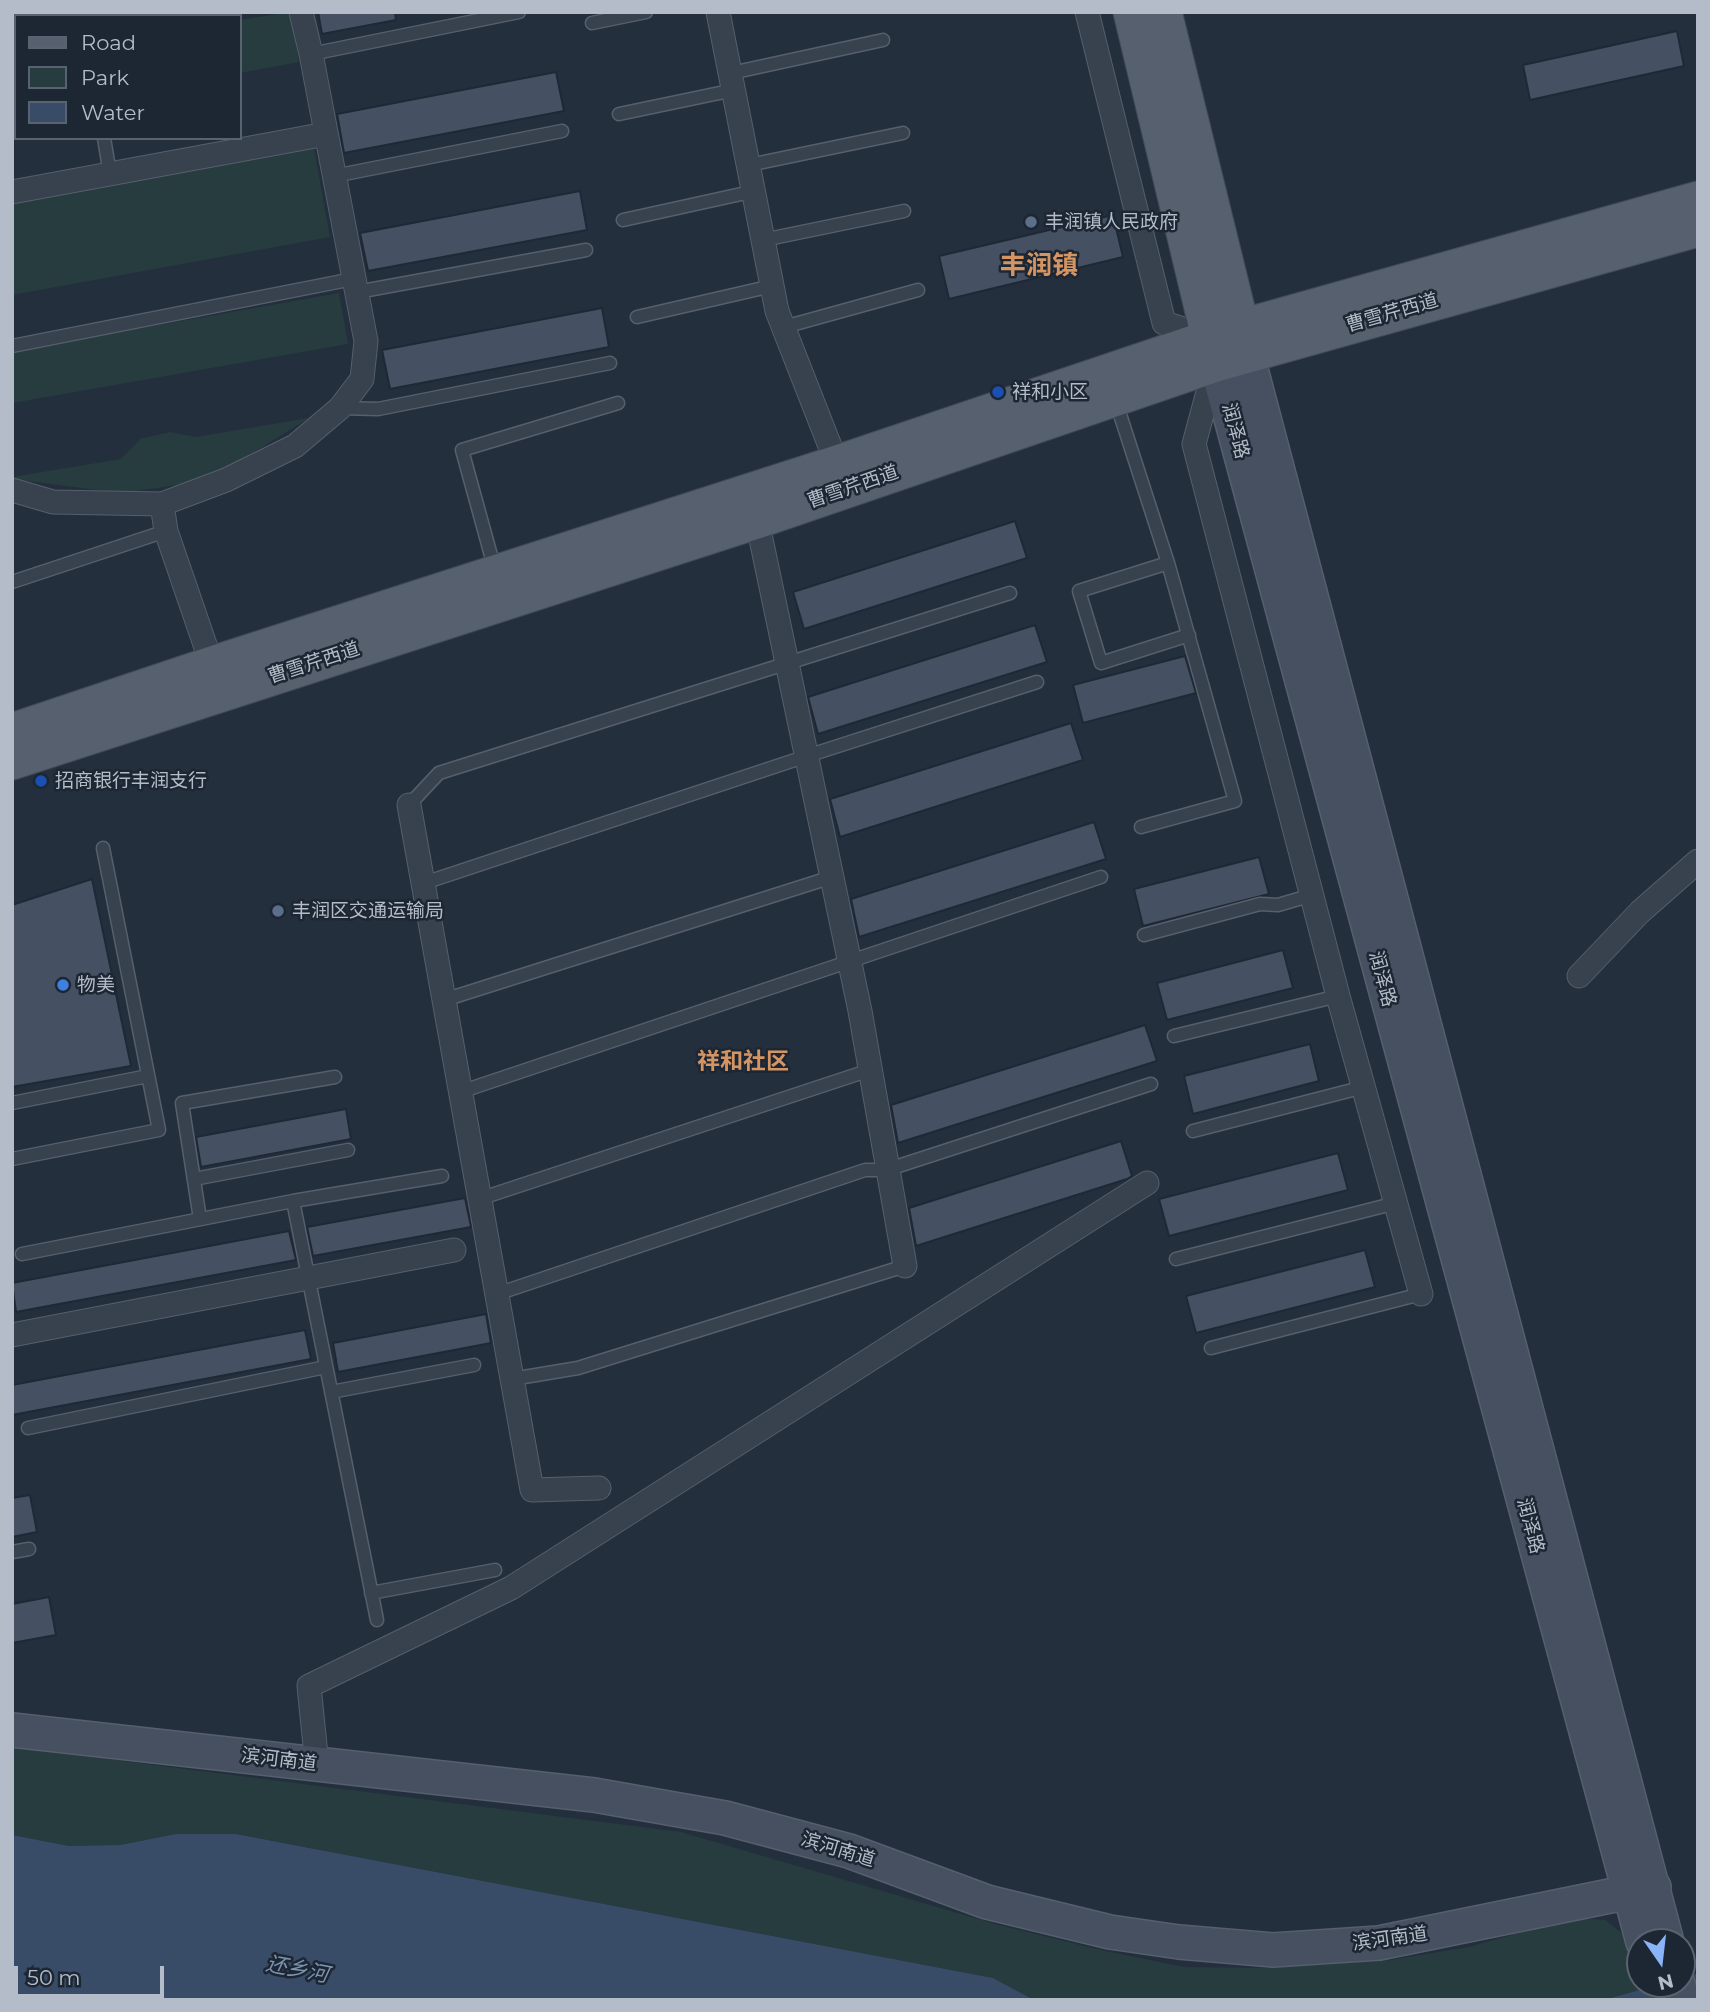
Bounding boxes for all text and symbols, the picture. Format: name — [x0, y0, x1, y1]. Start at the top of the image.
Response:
legend — [14, 14, 242, 140]
text: Road — [81, 30, 136, 55]
text: Park — [81, 65, 129, 90]
text: Water — [81, 100, 145, 125]
place label: 丰润镇人民政府 — [1045, 211, 1178, 233]
marker: 丰润镇人民政府 — [1023, 214, 1039, 230]
district label: 丰润镇 — [1000, 250, 1078, 282]
street label: 曹雪芹西道 — [1343, 289, 1441, 337]
place label: 祥和小区 — [1012, 381, 1088, 403]
marker: 祥和小区 — [990, 384, 1006, 400]
street label: 润泽路 — [1217, 401, 1253, 461]
street label: 曹雪芹西道 — [804, 461, 902, 513]
street label: 曹雪芹西道 — [265, 637, 363, 689]
place label: 招商银行丰润支行 — [55, 770, 207, 792]
marker: 招商银行丰润支行 — [33, 773, 49, 789]
place label: 丰润区交通运输局 — [292, 900, 444, 922]
marker: 丰润区交通运输局 — [270, 903, 286, 919]
street label: 润泽路 — [1364, 949, 1400, 1009]
place label: 物美 — [77, 974, 115, 996]
marker: 物美 — [55, 977, 71, 993]
district label: 祥和社区 — [697, 1048, 789, 1076]
street label: 润泽路 — [1512, 1496, 1548, 1556]
street label: 滨河南道 — [240, 1744, 318, 1776]
street label: 滨河南道 — [798, 1828, 878, 1872]
street label: 滨河南道 — [1351, 1922, 1429, 1956]
north arrow — [1626, 1928, 1696, 1998]
scale bar — [18, 1952, 168, 1996]
water label: 还乡河 — [264, 1952, 330, 1988]
text: 50 m — [27, 1965, 81, 1990]
text: N — [1655, 1969, 1676, 1995]

